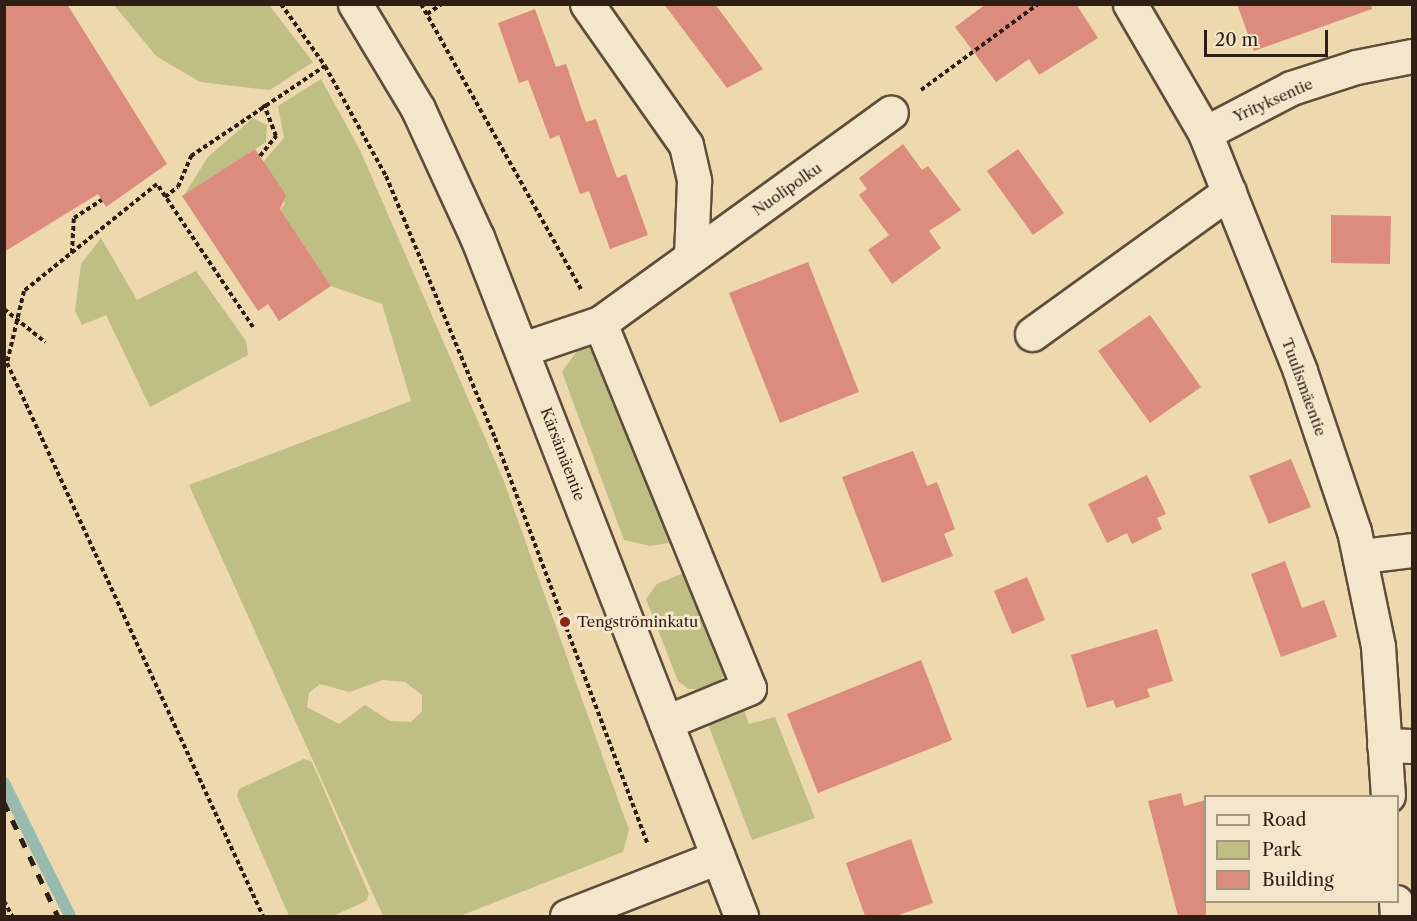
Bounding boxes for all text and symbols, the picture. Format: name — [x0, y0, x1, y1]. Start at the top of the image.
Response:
scale bar — [1207, 18, 1332, 56]
text: 20 m — [1215, 29, 1258, 51]
street label: Yrityksentie — [1231, 74, 1315, 126]
street label: Nuolipolku — [749, 159, 825, 219]
street label: Tuulismäentie — [1278, 336, 1330, 438]
street label: Kärsämäentie — [537, 405, 589, 503]
place label: Tengströminkatu — [577, 613, 698, 631]
marker: Tengströminkatu — [558, 615, 572, 629]
legend — [1204, 795, 1399, 903]
text: Road — [1262, 809, 1307, 831]
text: Park — [1262, 839, 1301, 861]
text: Building — [1262, 869, 1334, 891]

